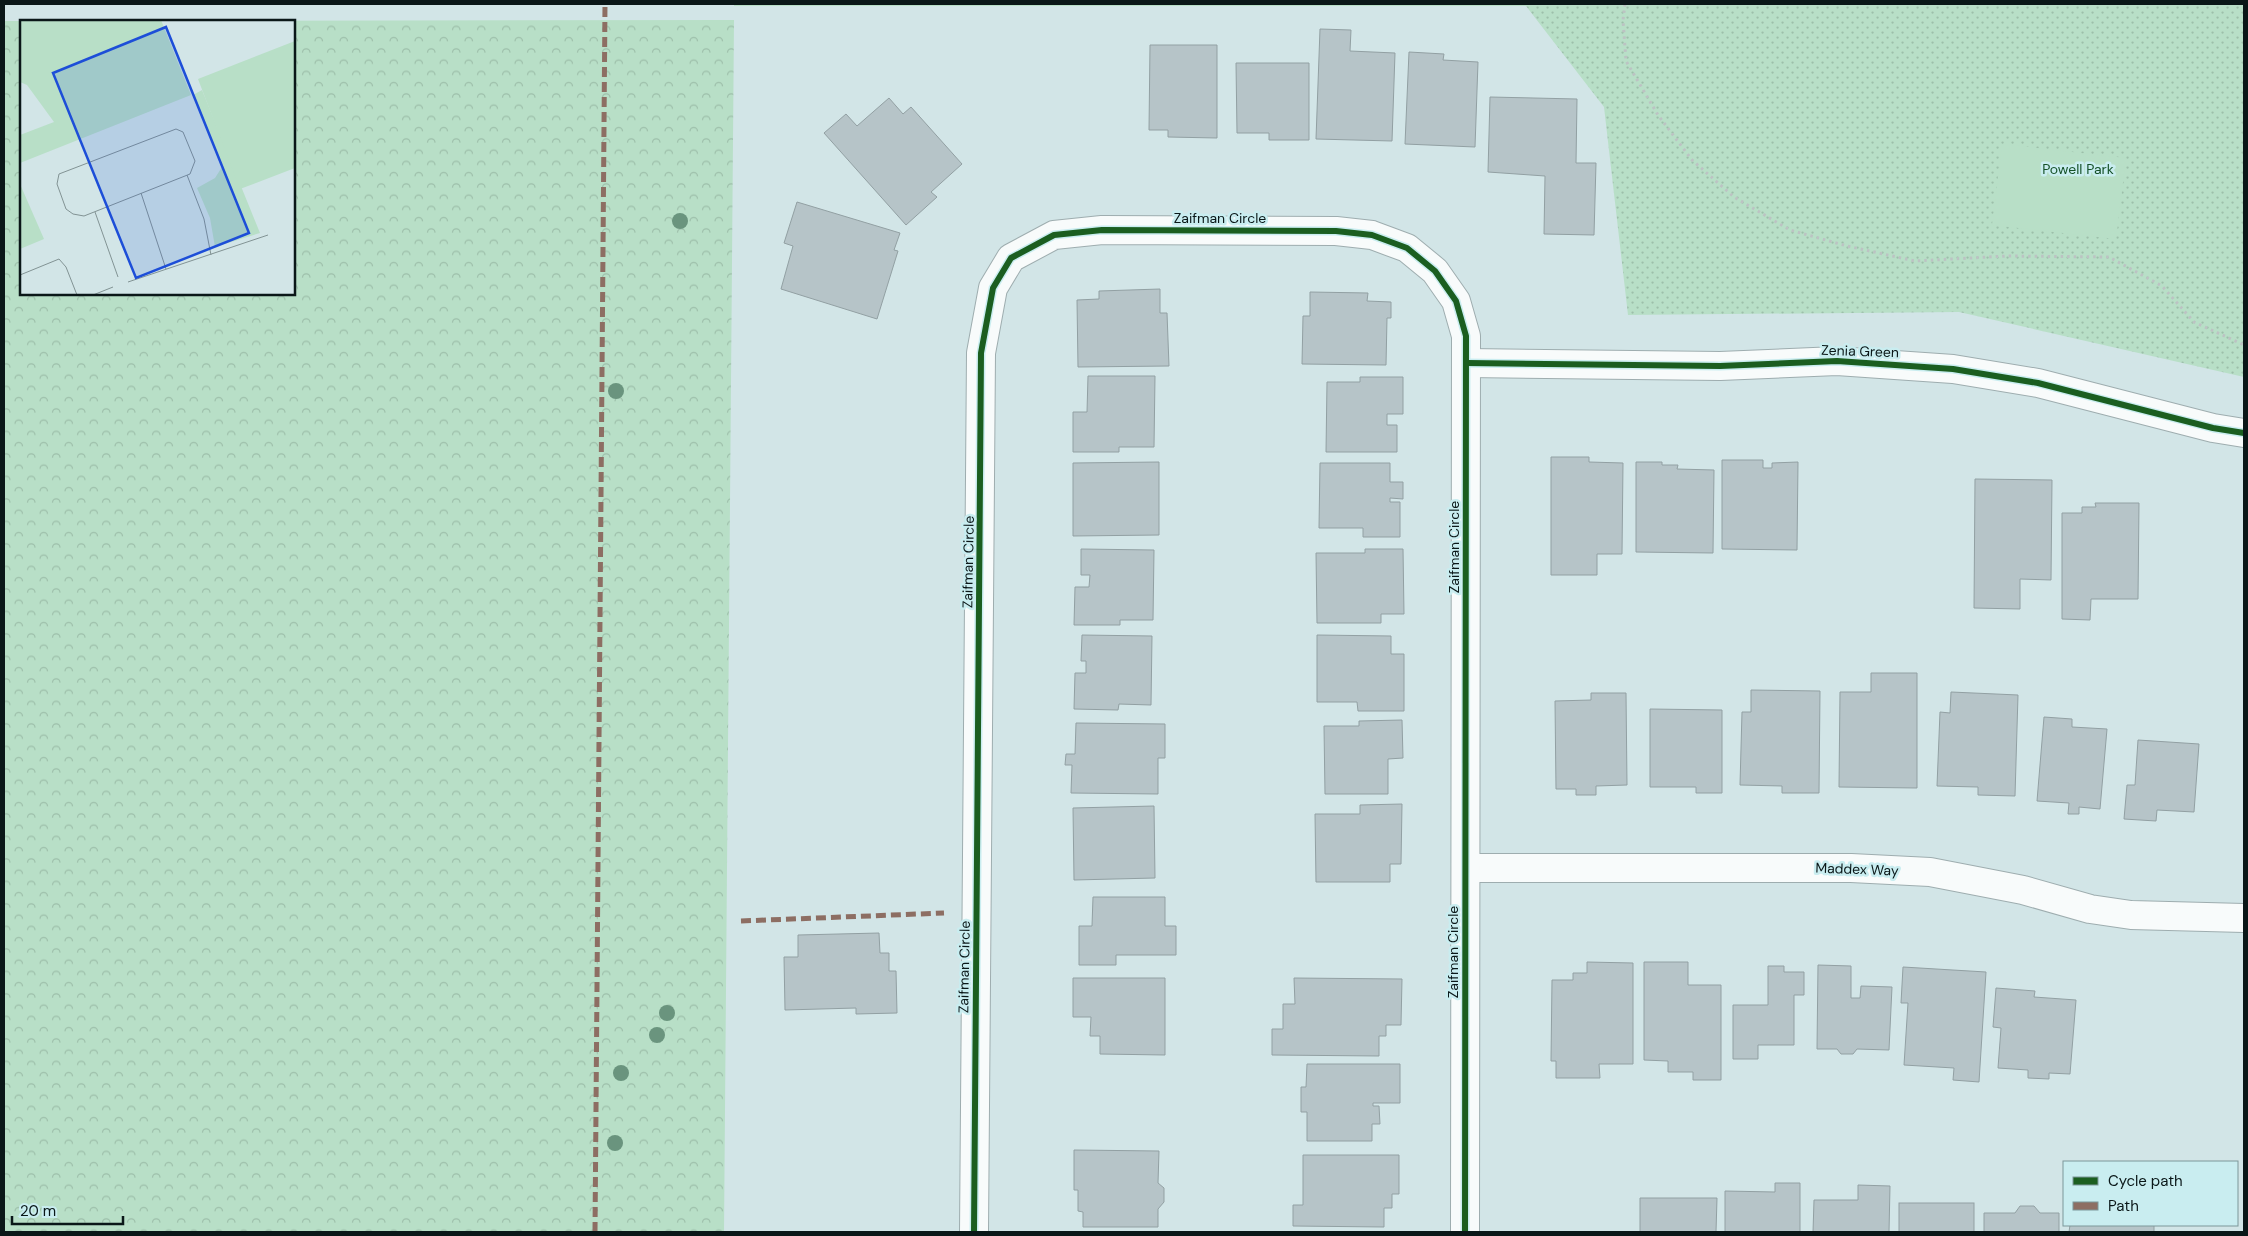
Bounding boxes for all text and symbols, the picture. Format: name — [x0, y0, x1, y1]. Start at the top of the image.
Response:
inset map — [20, 20, 295, 295]
park label: Powell Park — [2042, 160, 2114, 178]
street label: Zaifman Circle — [1174, 209, 1266, 227]
street label: Zenia Green — [1821, 341, 1899, 361]
street label: Zaifman Circle — [1445, 501, 1463, 593]
street label: Zaifman Circle — [958, 516, 978, 608]
street label: Maddex Way — [1815, 859, 1899, 879]
street label: Zaifman Circle — [1444, 906, 1462, 998]
street label: Zaifman Circle — [954, 921, 974, 1013]
legend — [2063, 1161, 2238, 1226]
text: Cycle path — [2108, 1171, 2183, 1191]
scale bar — [12, 1194, 124, 1226]
text: Path — [2108, 1196, 2139, 1216]
text: 20 m — [20, 1201, 56, 1221]

